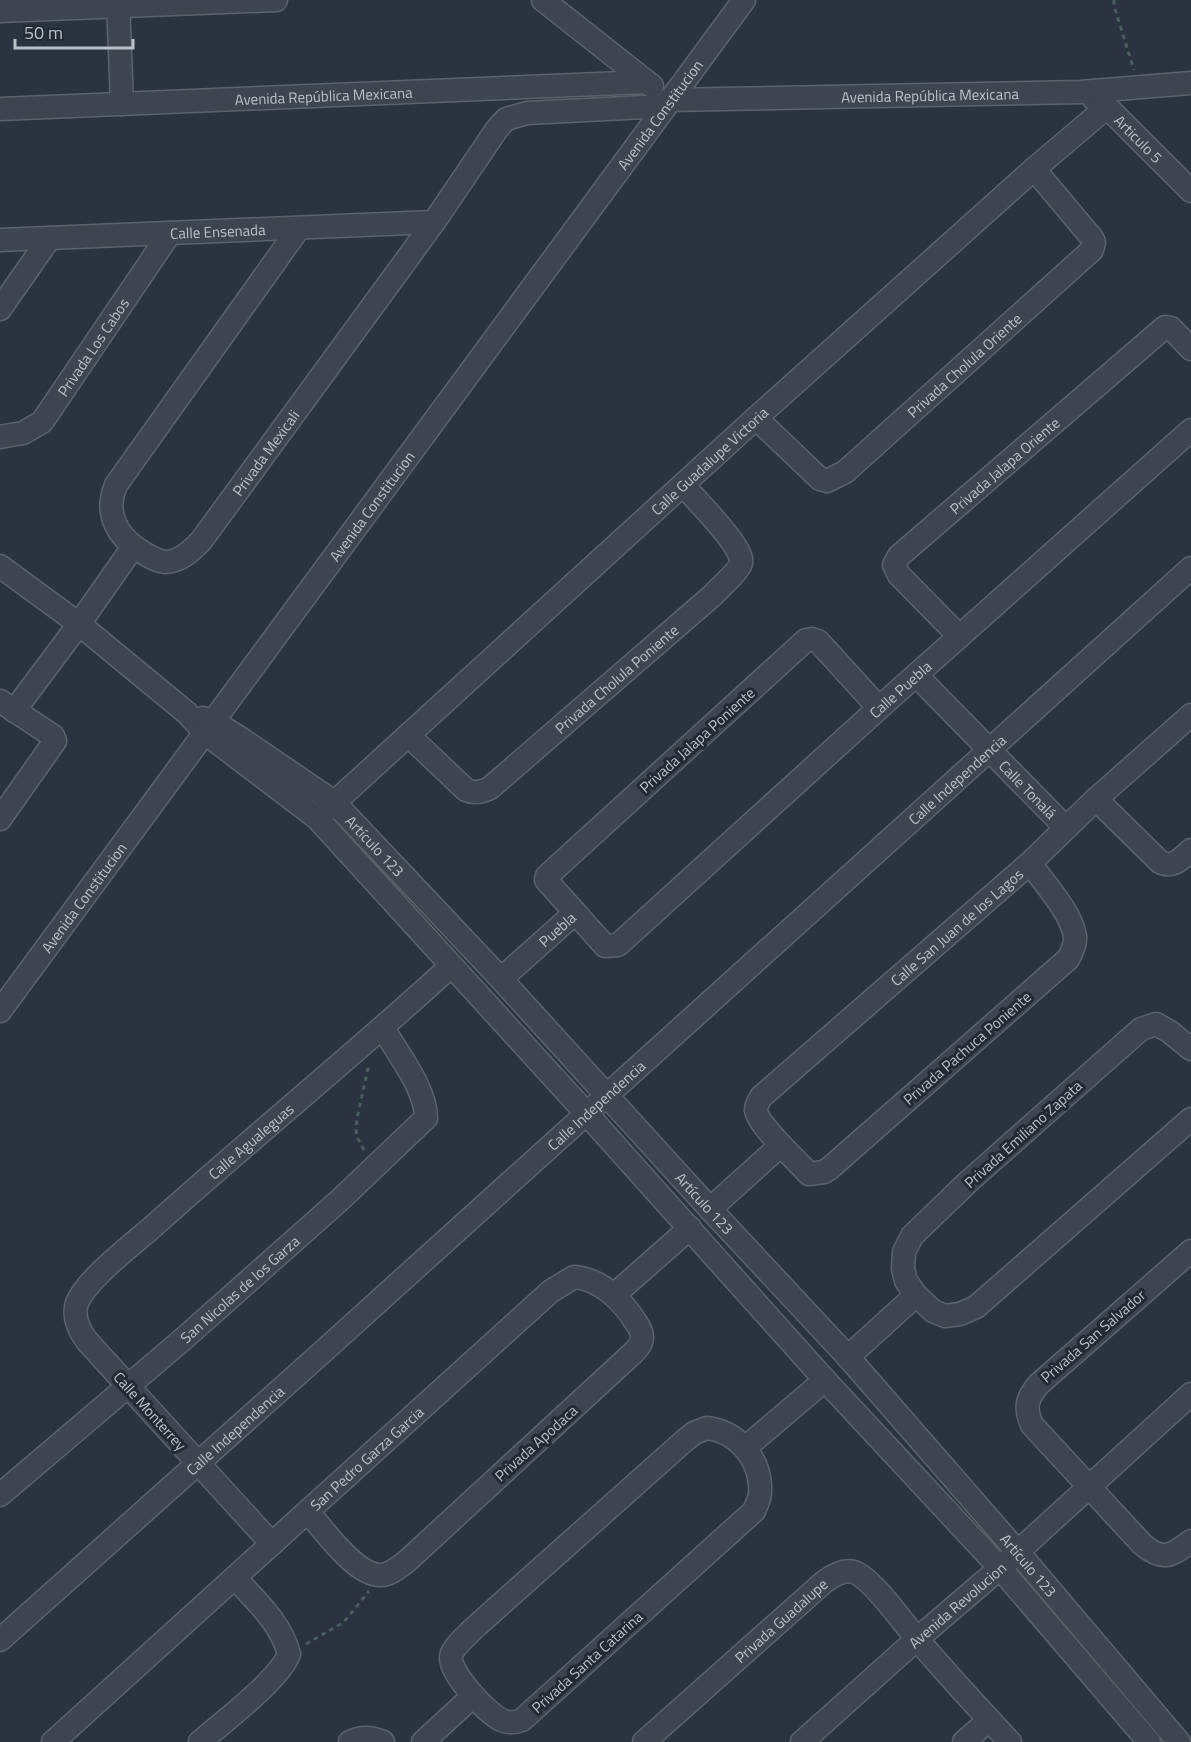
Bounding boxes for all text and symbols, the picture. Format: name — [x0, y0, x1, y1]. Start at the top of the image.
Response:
scale bar — [15, 12, 134, 50]
text: 50 m — [24, 19, 63, 46]
street label: Avenida Constitucion — [611, 55, 708, 175]
street label: Avenida República Mexicana — [234, 80, 414, 111]
street label: Avenida República Mexicana — [841, 82, 1020, 108]
street label: Articulo 5 — [1109, 109, 1168, 168]
street label: Calle Ensenada — [170, 217, 266, 244]
street label: Privada Los Cabos — [51, 293, 135, 401]
street label: Privada Cholula Oriente — [902, 307, 1027, 423]
street label: Calle Guadalupe Victoria — [645, 401, 773, 520]
street label: Privada Mexicali — [226, 405, 305, 501]
street label: Privada Jalapa Oriente — [944, 411, 1065, 519]
street label: Avenida Constitucion — [323, 446, 420, 566]
street label: Privada Cholula Poniente — [549, 619, 683, 739]
street label: Calle Puebla — [864, 655, 937, 723]
street label: Privada Jalapa Poniente — [634, 682, 760, 798]
street label: Calle Independencia — [903, 728, 1011, 830]
street label: Calle Tonalá — [994, 755, 1063, 824]
street label: Artículo 123 — [340, 810, 410, 882]
street label: Avenida Constitucion — [35, 837, 132, 957]
street label: Calle San Juan de los Lagos — [885, 863, 1028, 991]
street label: Puebla — [533, 906, 581, 952]
street label: Privada Pachuca Poniente — [898, 986, 1036, 1110]
street label: Calle Independencia — [542, 1054, 651, 1155]
street label: Privada Emiliano Zapata — [959, 1074, 1088, 1193]
street label: Calle Agualeguas — [203, 1097, 299, 1185]
street label: Artículo 123 — [670, 1167, 739, 1239]
street label: San Nicolas de los Garza — [175, 1229, 305, 1348]
street label: Privada San Salvador — [1035, 1284, 1151, 1388]
street label: Calle Monterrey — [108, 1366, 192, 1456]
street label: Calle Independencia — [181, 1380, 290, 1480]
street label: Privada Apodaca — [489, 1399, 583, 1487]
street label: San Pedro Garza Garcia — [305, 1400, 429, 1516]
street label: Artículo 123 — [995, 1528, 1063, 1602]
street label: Avenida Revolucion — [903, 1556, 1011, 1653]
street label: Privada Guadalupe — [729, 1573, 832, 1668]
street label: Privada Santa Catarina — [526, 1605, 648, 1718]

